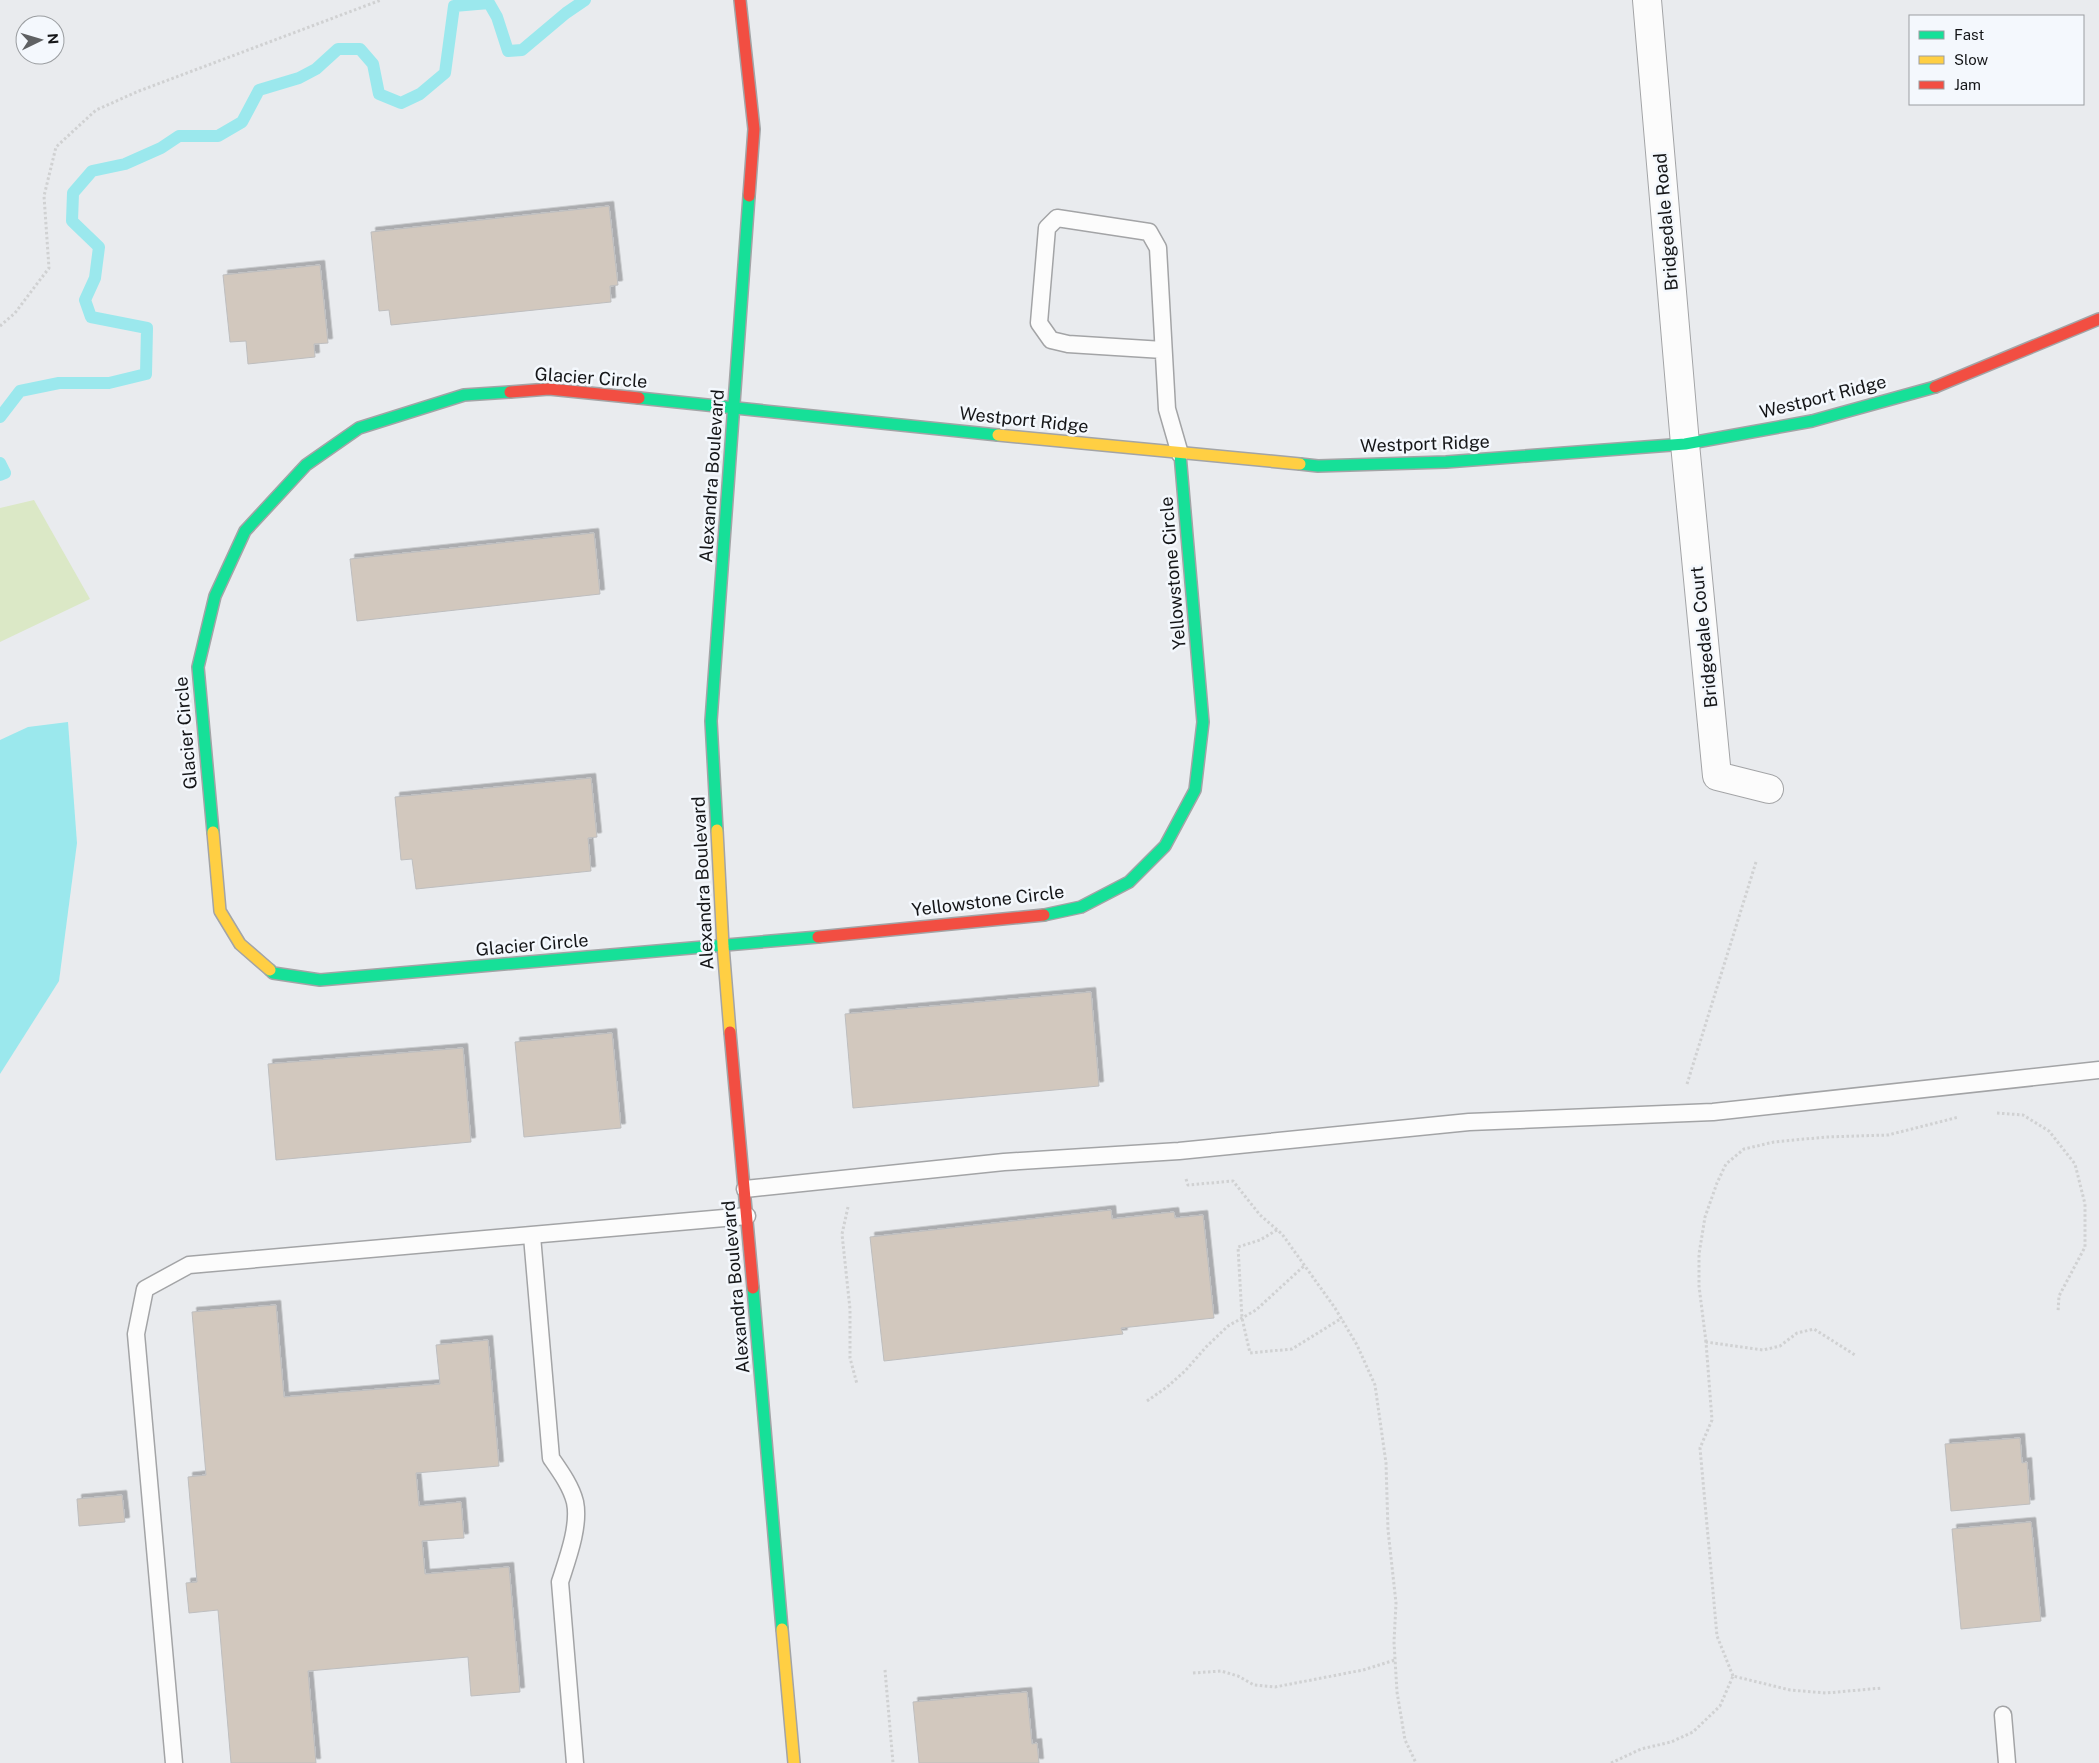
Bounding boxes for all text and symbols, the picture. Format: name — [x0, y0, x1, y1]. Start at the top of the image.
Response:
north arrow — [15, 15, 65, 65]
legend — [1909, 15, 2084, 105]
text: Fast — [1954, 26, 1984, 43]
text: N — [45, 33, 61, 45]
text: Slow — [1954, 51, 1989, 68]
text: Jam — [1954, 76, 1981, 93]
street label: Bridgedale Road — [1649, 152, 1682, 292]
street label: Glacier Circle — [534, 363, 648, 392]
street label: Westport Ridge — [1757, 371, 1888, 422]
street label: Alexandra Boulevard — [695, 389, 728, 563]
street label: Westport Ridge — [958, 402, 1090, 437]
street label: Westport Ridge — [1360, 431, 1490, 456]
street label: Yellowstone Circle — [1155, 496, 1190, 650]
street label: Bridgedale Court — [1686, 565, 1721, 709]
street label: Glacier Circle — [170, 676, 201, 790]
street label: Alexandra Boulevard — [687, 796, 718, 970]
street label: Yellowstone Circle — [910, 881, 1065, 920]
street label: Glacier Circle — [475, 929, 589, 960]
street label: Alexandra Boulevard — [717, 1200, 754, 1374]

